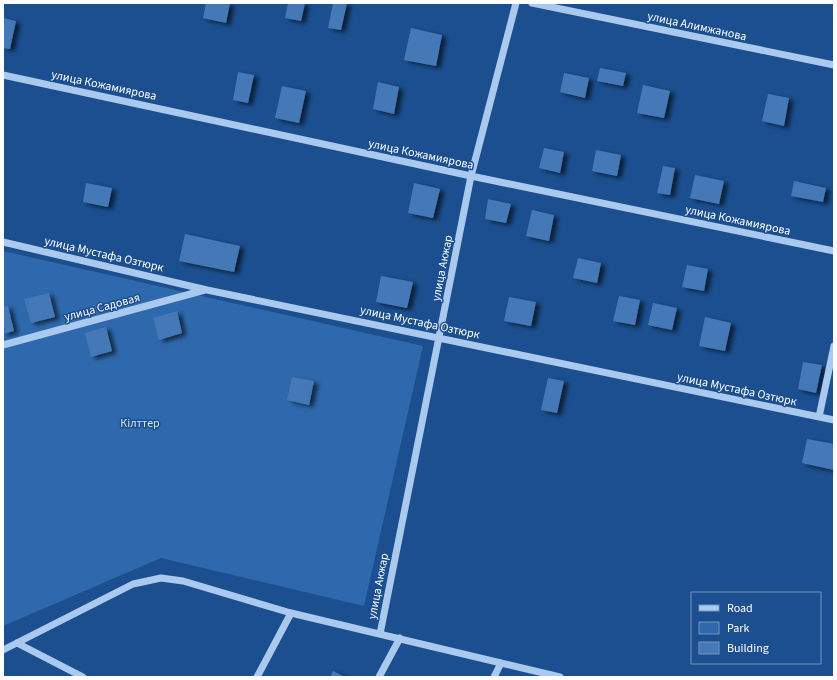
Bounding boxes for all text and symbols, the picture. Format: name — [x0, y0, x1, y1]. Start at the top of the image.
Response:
street label: улица Алимжанова — [646, 8, 748, 45]
street label: улица Кожамиярова — [50, 66, 158, 105]
street label: улица Кожамиярова — [367, 135, 475, 174]
street label: улица Кожамиярова — [684, 201, 792, 240]
street label: улица Мустафа Озтюрк — [43, 232, 165, 276]
street label: улица Акжар — [428, 233, 457, 303]
street label: улица Садовая — [62, 289, 142, 326]
street label: улица Мустафа Озтюрк — [359, 302, 481, 343]
street label: улица Мустафа Озтюрк — [676, 369, 798, 410]
park label: Кілттер — [120, 415, 160, 432]
street label: улица Акжар — [364, 551, 393, 621]
legend — [691, 592, 821, 664]
text: Road — [727, 600, 753, 617]
text: Park — [727, 620, 749, 637]
text: Building — [727, 640, 769, 657]

